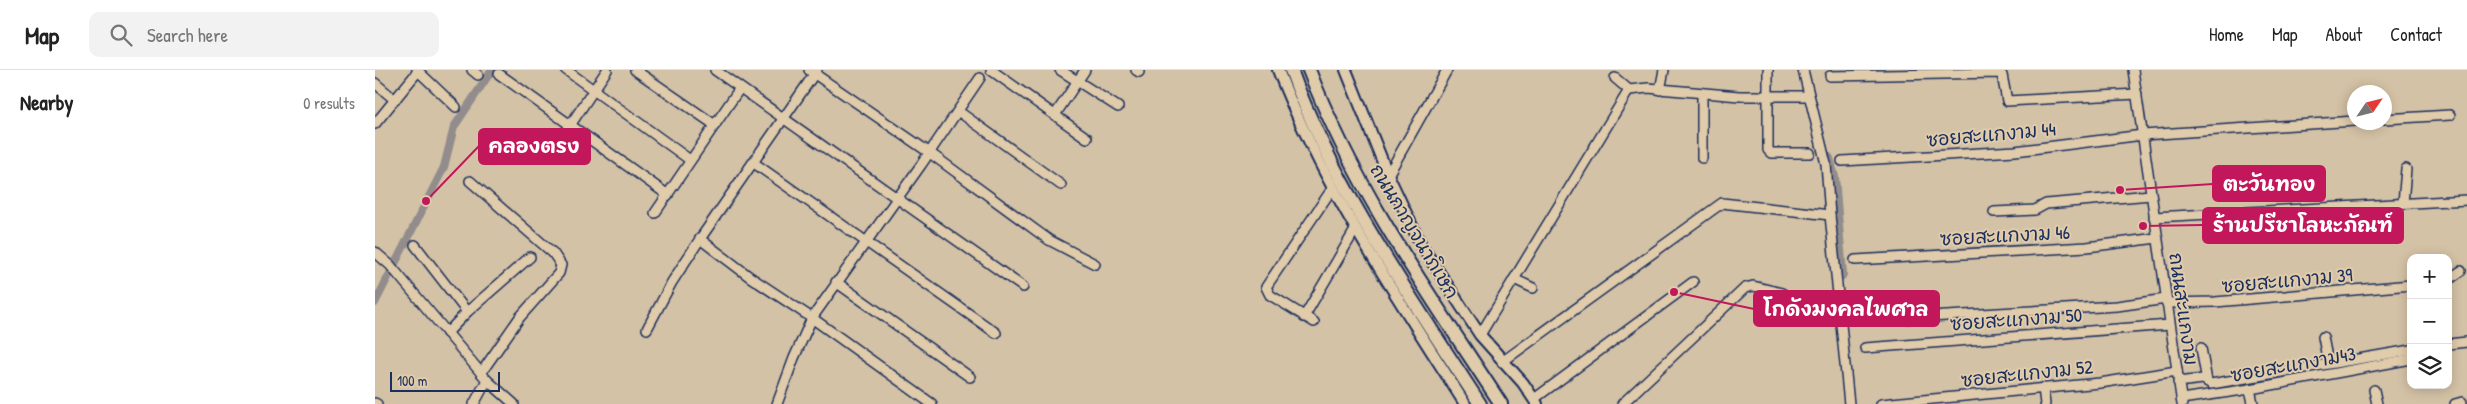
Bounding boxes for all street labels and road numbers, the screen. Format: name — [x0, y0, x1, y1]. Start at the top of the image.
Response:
street label: ซอยสะแกงาม 44 — [1925, 115, 2057, 153]
street label: ถนนกาญจนาภิเษก — [1364, 159, 1466, 303]
street label: ซอยสะแกงาม 46 — [1939, 219, 2071, 251]
street label: ถนนสะแกงาม — [2163, 251, 2205, 367]
street label: ซอยสะแกงาม 39 — [2221, 261, 2353, 299]
street label: ซอยสะแกงาม 50 — [1949, 301, 2083, 337]
street label: ซอยสะแกงาม43 — [2228, 340, 2358, 388]
street label: ซอยสะแกงาม 52 — [1960, 353, 2094, 393]

